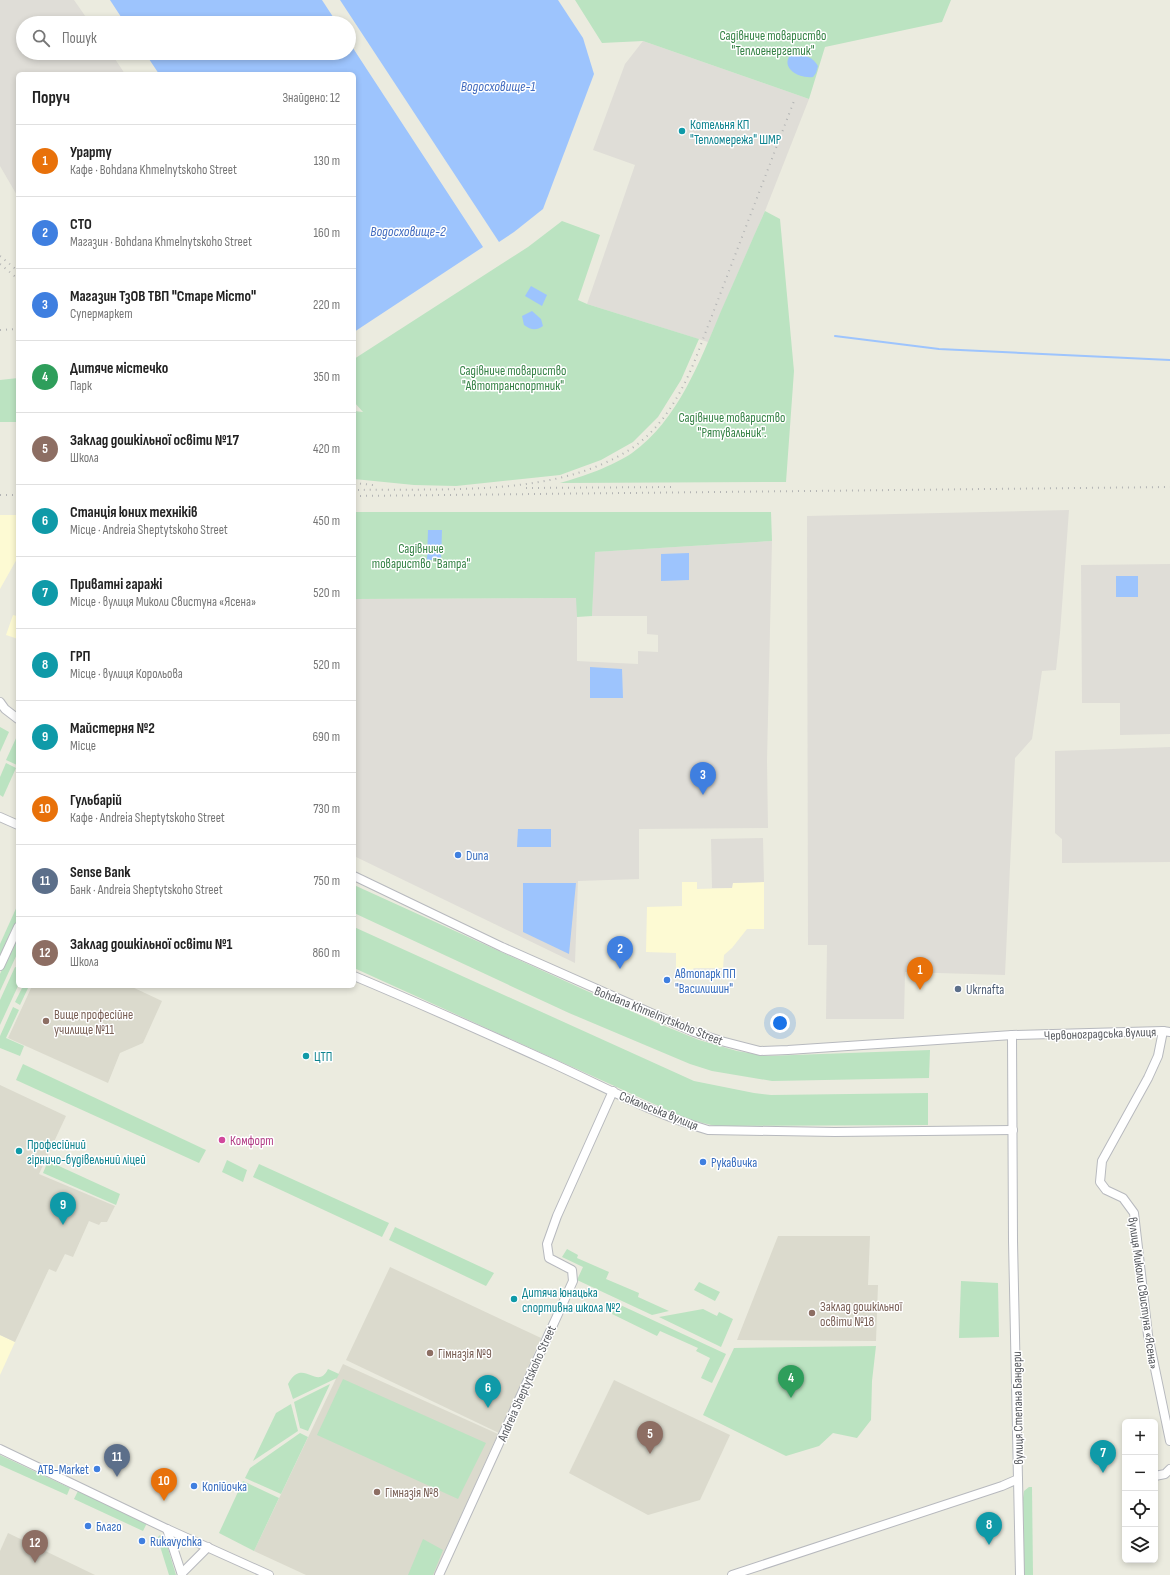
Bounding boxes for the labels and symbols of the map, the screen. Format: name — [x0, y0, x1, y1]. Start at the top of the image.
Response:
park label: Садівниче товариство "Теплоенергетик" — [720, 28, 826, 59]
water label: Водосховище-1 — [461, 78, 535, 95]
place label: Котельня КП "Тепломережа" ШМР — [690, 117, 782, 148]
marker: Котельня КП "Тепломережа" ШМР — [677, 126, 687, 136]
water label: Водосховище-2 — [370, 223, 446, 240]
park label: Садівниче товариство "Автотранспортник" — [460, 363, 566, 394]
park label: Садівниче товариство "Рятувальник". — [679, 410, 785, 441]
park label: Садівниче товариство "Ватра" — [372, 541, 470, 572]
pin: 3 — [690, 762, 716, 795]
place label: Duna — [466, 848, 488, 864]
marker: Duna — [453, 850, 463, 860]
pin: 2 — [607, 936, 633, 969]
pin: 1 — [907, 957, 933, 990]
place label: Автопарк ПП "Василишин" — [674, 966, 736, 997]
marker: Автопарк ПП "Василишин" — [662, 975, 672, 985]
place label: Ukrnafta — [966, 982, 1004, 998]
street label: Bohdana Khmelnytskoho Street — [592, 983, 725, 1049]
marker: Ukrnafta — [953, 984, 963, 994]
place label: Вище професійне училище №11 — [54, 1007, 133, 1038]
your location — [770, 1013, 790, 1033]
marker: Вище професійне училище №11 — [41, 1016, 51, 1026]
street label: Червоноградська вулиця — [1044, 1024, 1156, 1044]
place label: ЦТП — [314, 1049, 332, 1065]
marker: ЦТП — [301, 1051, 311, 1061]
street label: Сокальська вулиця — [617, 1088, 701, 1134]
place label: Комфорт — [230, 1133, 274, 1149]
marker: Комфорт — [217, 1135, 227, 1145]
place label: Професійний гірничо-будівельний ліцей — [27, 1137, 146, 1168]
marker: Професійний гірничо-будівельний ліцей — [14, 1146, 24, 1156]
place label: Рукавичка — [711, 1155, 757, 1171]
marker: Рукавичка — [698, 1157, 708, 1167]
pin: 9 — [50, 1192, 76, 1225]
street label: вулиця Миколи Свистуна «Ясена» — [1124, 1216, 1162, 1370]
place label: Дитяча юнацька спортивна школа №2 — [522, 1285, 621, 1316]
marker: Дитяча юнацька спортивна школа №2 — [509, 1294, 519, 1304]
place label: Заклад дошкільної освіти №18 — [820, 1299, 903, 1330]
marker: Заклад дошкільної освіти №18 — [807, 1308, 817, 1318]
street label: Andreia Sheptytskoho Street — [494, 1323, 560, 1445]
place label: Гімназія №9 — [438, 1346, 492, 1362]
marker: Гімназія №9 — [425, 1348, 435, 1358]
street label: вулиця Степана Бандери — [1009, 1351, 1027, 1465]
pin: 4 — [778, 1365, 804, 1398]
pin: 6 — [475, 1375, 501, 1408]
pin: 5 — [637, 1421, 663, 1454]
pin: 7 — [1090, 1440, 1116, 1473]
pin: 11 — [104, 1444, 130, 1477]
place label: ATB-Market — [37, 1462, 89, 1478]
marker: ATB-Market — [92, 1464, 102, 1474]
pin: 10 — [151, 1468, 177, 1501]
place label: Копійочка — [202, 1479, 247, 1495]
marker: Копійочка — [189, 1481, 199, 1491]
place label: Гімназія №8 — [385, 1485, 439, 1501]
marker: Гімназія №8 — [372, 1487, 382, 1497]
pin: 8 — [976, 1512, 1002, 1545]
place label: Благо — [96, 1519, 122, 1535]
marker: Благо — [83, 1521, 93, 1531]
pin: 12 — [22, 1530, 48, 1563]
place label: Rukavychka — [150, 1534, 202, 1550]
marker: Rukavychka — [137, 1536, 147, 1546]

